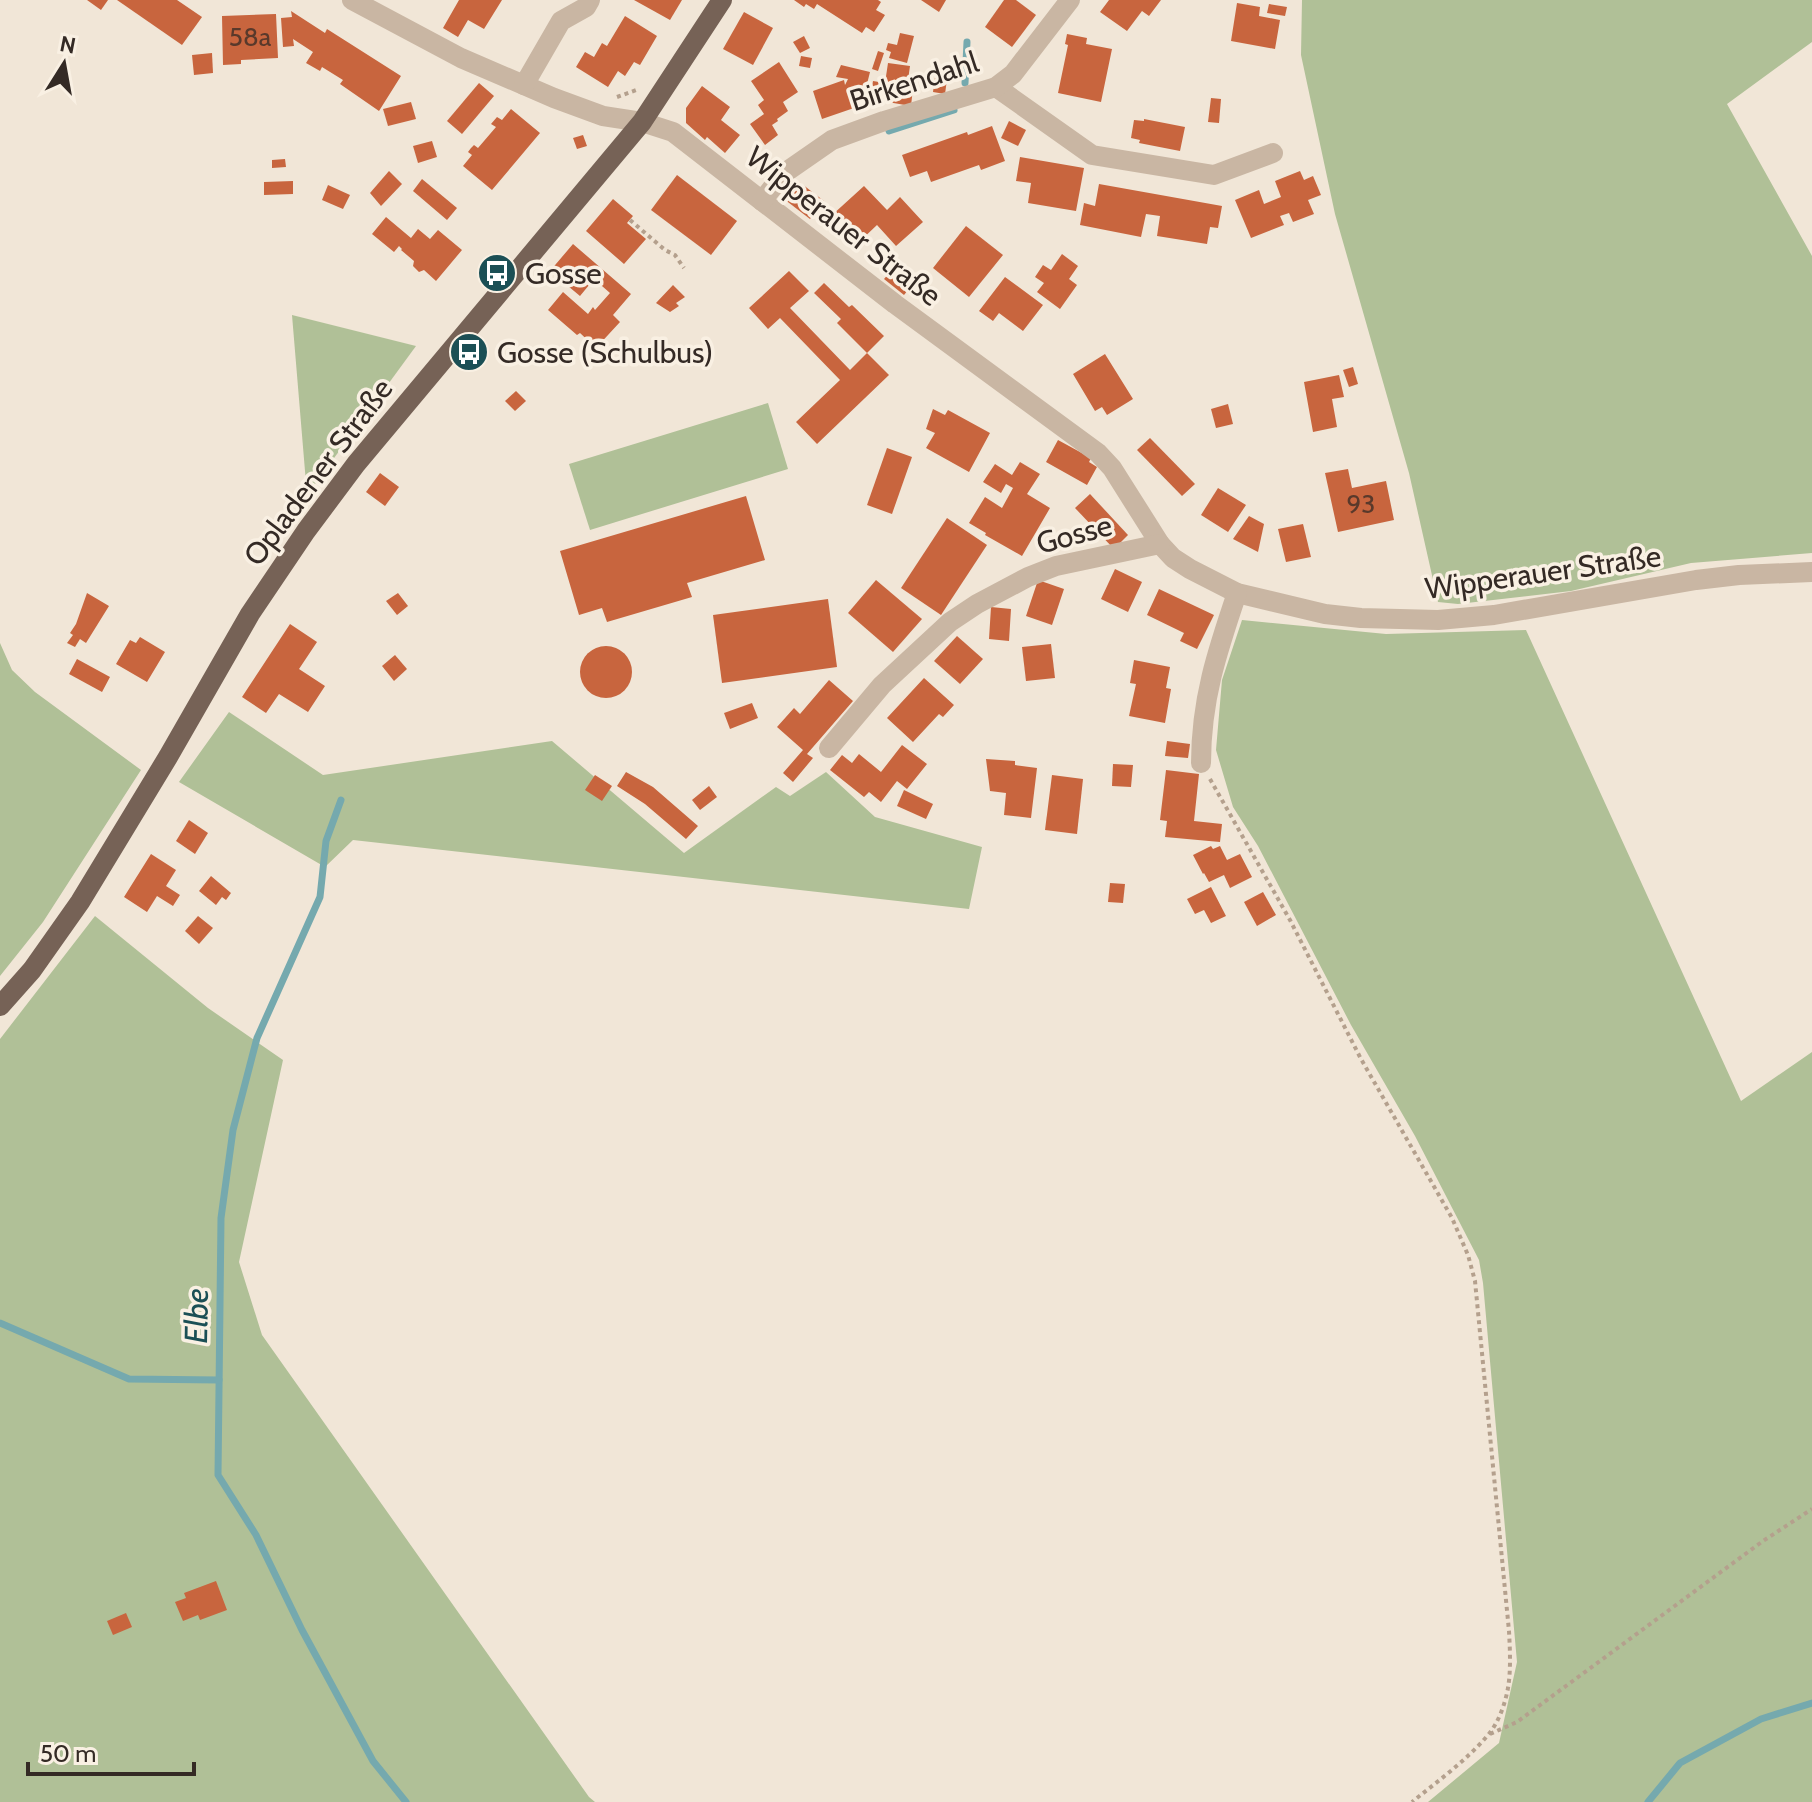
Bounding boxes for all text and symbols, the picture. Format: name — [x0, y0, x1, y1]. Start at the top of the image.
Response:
house number: 58a — [229, 21, 272, 53]
north arrow — [24, 24, 104, 104]
text: N — [58, 30, 78, 60]
street label: Birkendahl — [845, 43, 983, 119]
street label: Wipperauer Straße — [739, 138, 949, 314]
bus stop icon: Gosse — [476, 252, 518, 294]
place label: Gosse — [525, 255, 602, 292]
bus stop icon: Gosse (Schulbus) — [448, 331, 490, 373]
place label: Gosse (Schulbus) — [497, 334, 713, 371]
street label: Opladener Straße — [236, 371, 400, 573]
house number: 93 — [1347, 488, 1375, 520]
street label: Gosse — [1032, 506, 1116, 562]
street label: Wipperauer Straße — [1423, 537, 1663, 607]
water label: Elbe — [176, 1288, 216, 1344]
scale bar — [28, 1726, 194, 1776]
text: 50 m — [40, 1739, 96, 1768]

